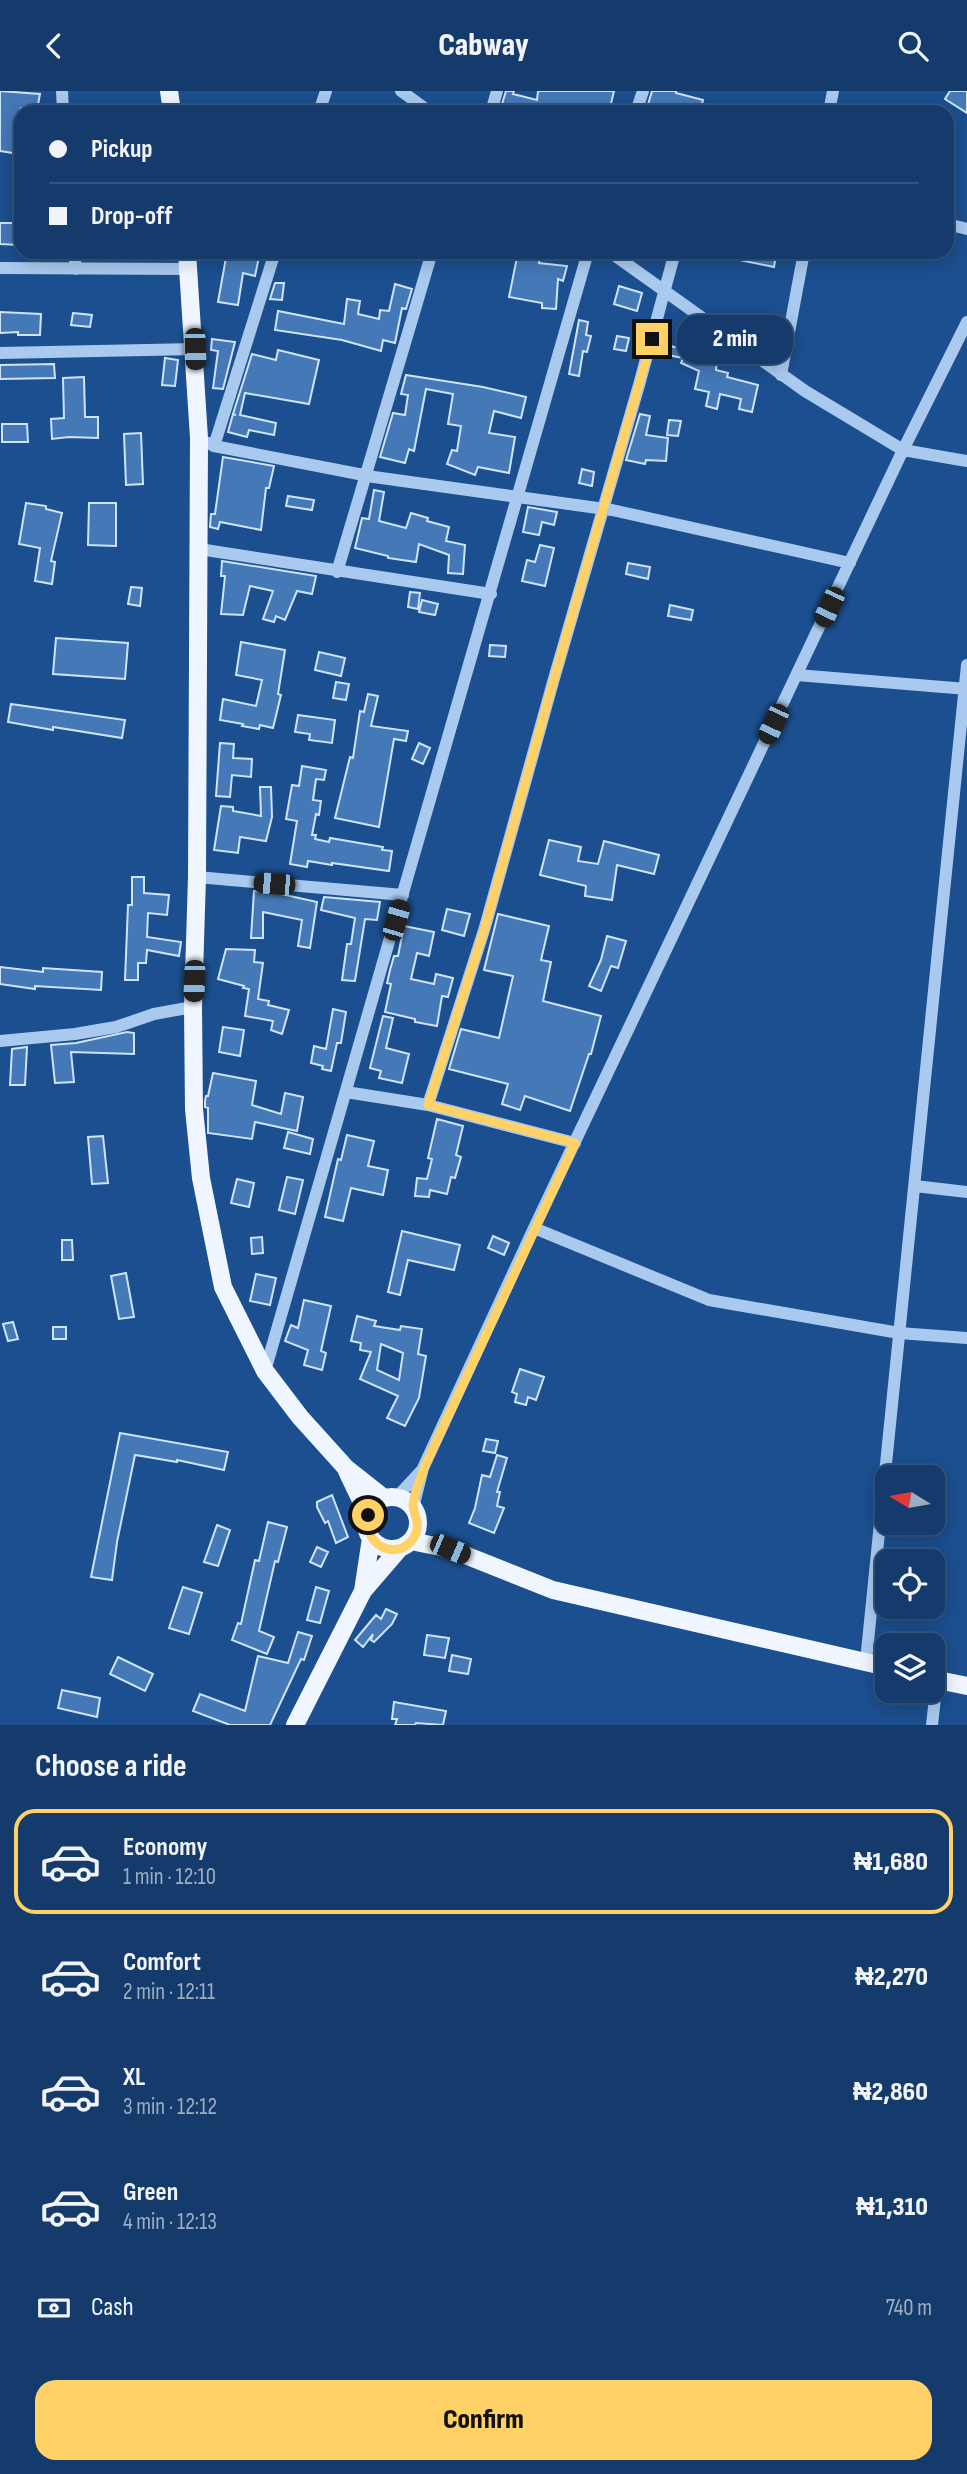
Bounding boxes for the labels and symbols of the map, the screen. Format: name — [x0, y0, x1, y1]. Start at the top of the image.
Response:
callout: 2 min — [676, 315, 792, 363]
route end — [636, 323, 668, 355]
car — [184, 328, 207, 370]
car — [811, 584, 848, 630]
car — [755, 701, 792, 747]
car — [253, 872, 296, 896]
car — [381, 897, 412, 943]
car — [183, 960, 206, 1002]
north arrow — [875, 1465, 945, 1535]
route start — [352, 1499, 384, 1531]
car — [427, 1531, 474, 1567]

